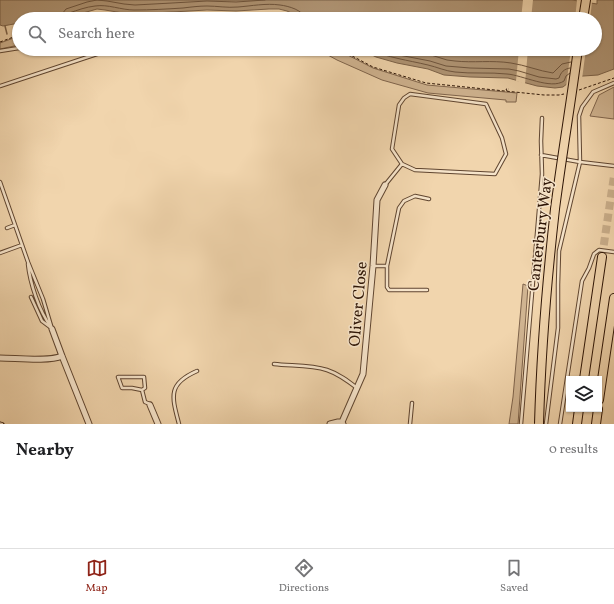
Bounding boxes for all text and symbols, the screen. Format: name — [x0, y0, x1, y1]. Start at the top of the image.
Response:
search box — [12, 12, 602, 56]
icon: search — [26, 23, 48, 45]
text: Search here — [58, 24, 135, 45]
street label: Canterbury Way — [523, 176, 559, 292]
street label: Oliver Close — [344, 261, 374, 348]
map controls — [566, 376, 602, 412]
button: layers — [566, 376, 602, 412]
text: Nearby — [16, 439, 74, 462]
text: 0 results — [549, 441, 598, 459]
tab: Map — [86, 557, 108, 596]
tab: Directions — [279, 557, 329, 596]
tab: Saved — [500, 557, 528, 596]

